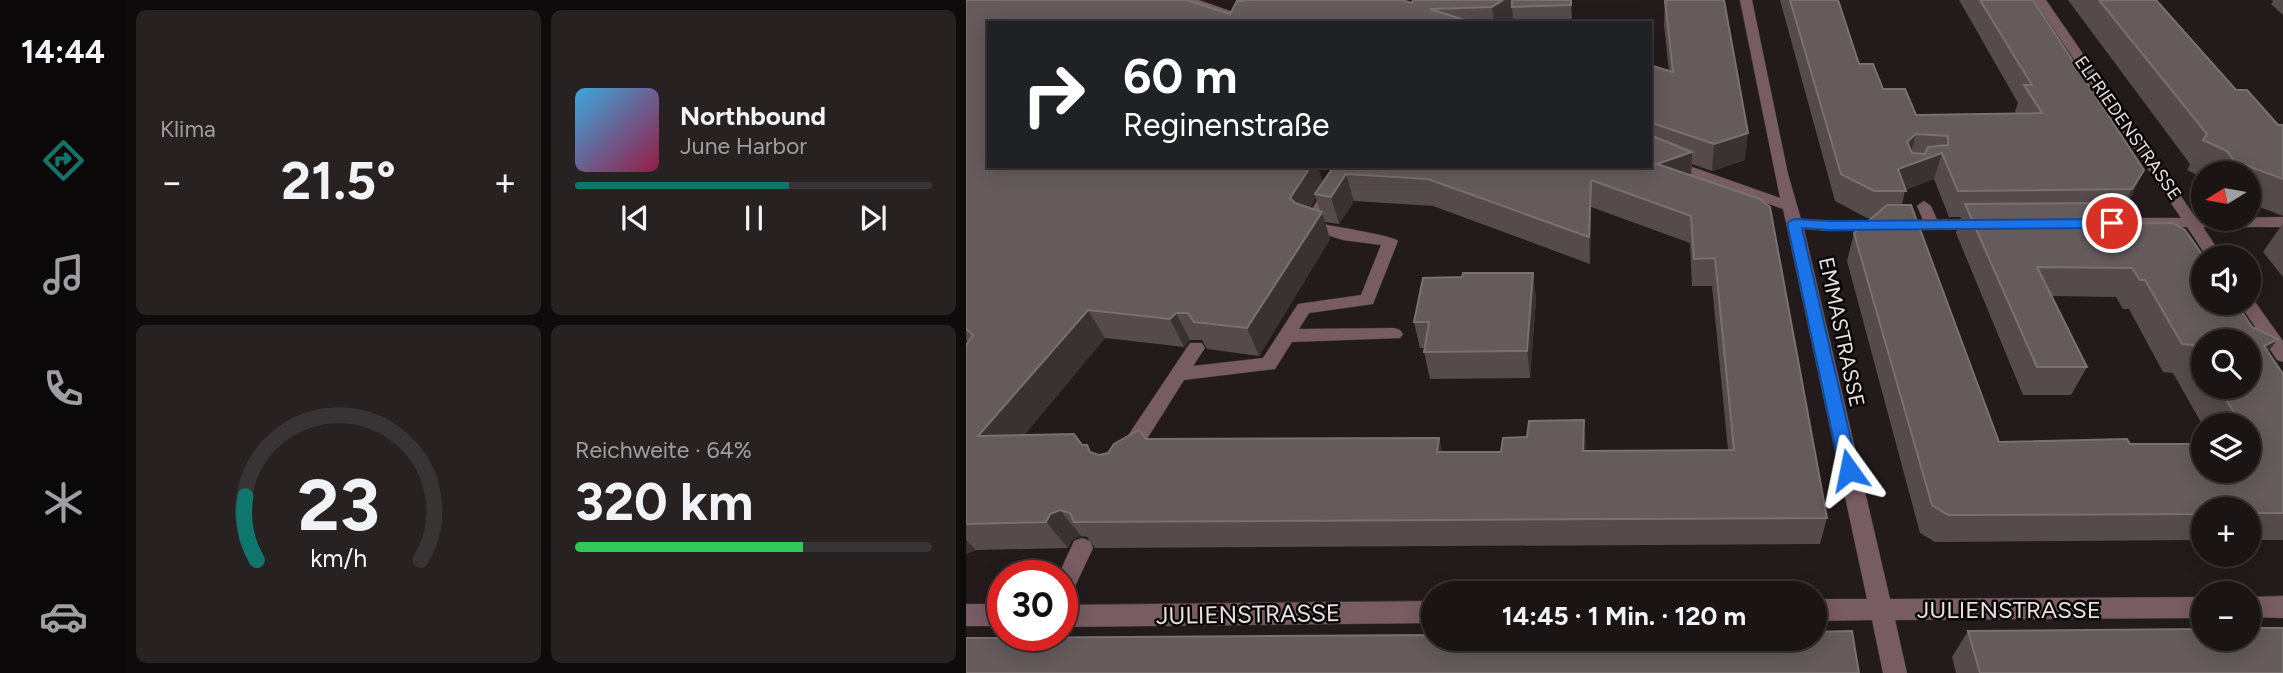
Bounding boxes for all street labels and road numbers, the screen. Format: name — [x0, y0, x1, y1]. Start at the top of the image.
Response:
street label: ELFRIEDENSTRASSE — [2070, 52, 2186, 204]
street label: EMMASTRASSE — [1814, 255, 1870, 409]
street label: JULIENSTRASSE — [1917, 595, 2101, 624]
street label: JULIENSTRASSE — [1156, 598, 1340, 630]

